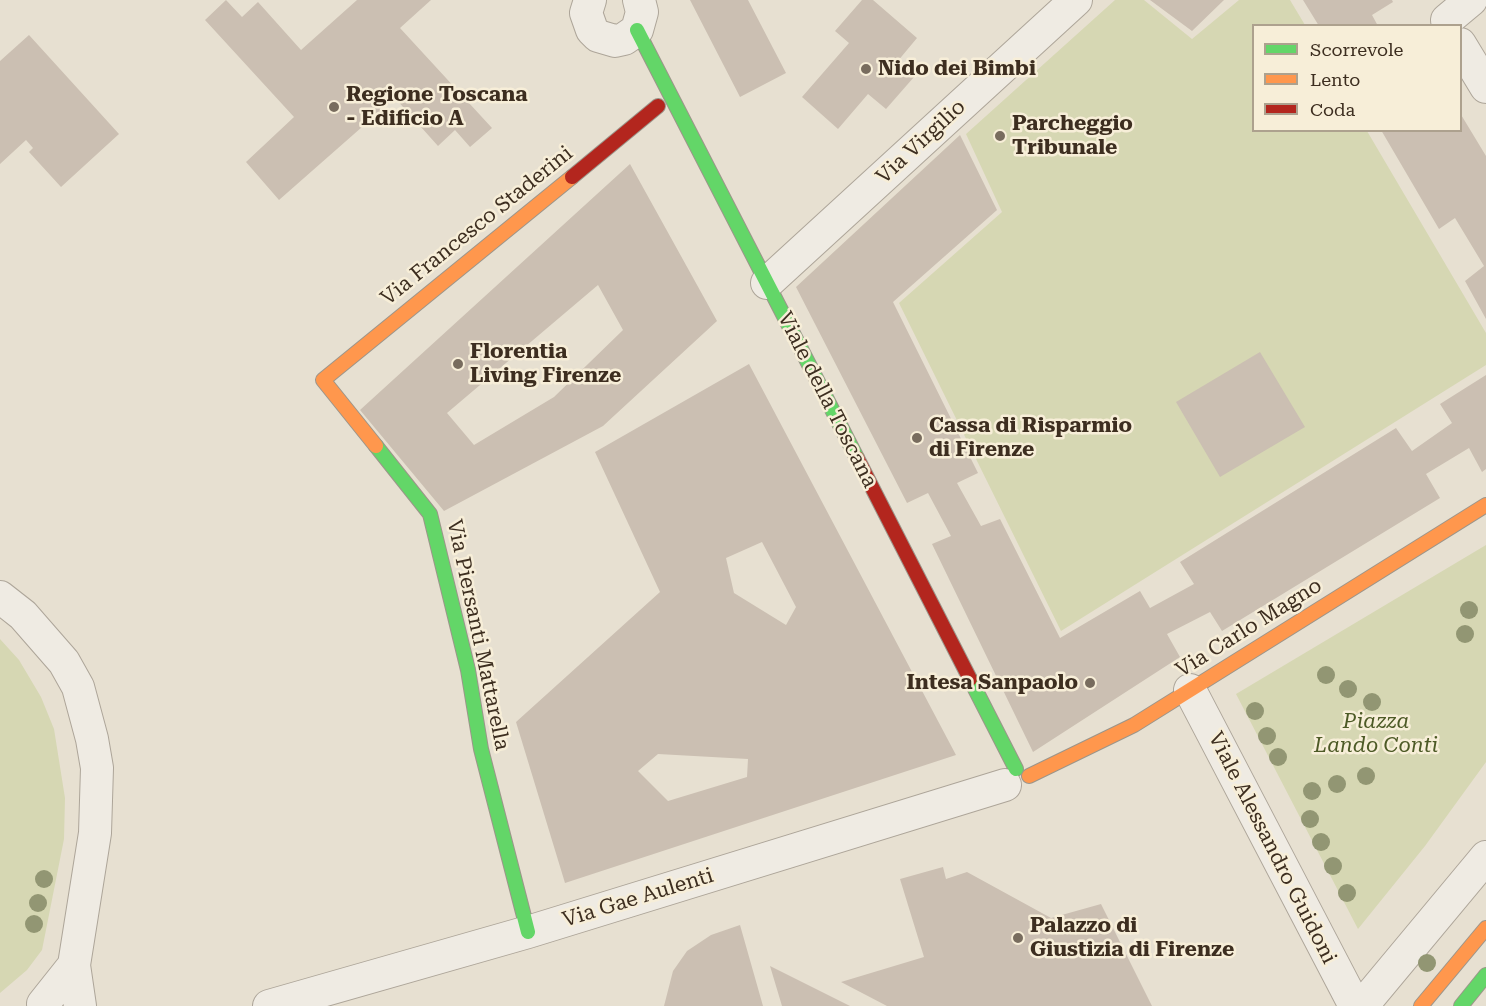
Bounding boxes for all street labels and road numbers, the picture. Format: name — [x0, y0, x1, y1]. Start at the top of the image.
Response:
street label: Via Virgilio — [871, 94, 971, 190]
street label: Via Francesco Staderini — [376, 141, 578, 311]
street label: Viale della Toscana — [772, 308, 882, 492]
street label: Via Piersanti Mattarella — [441, 517, 515, 753]
street label: Via Carlo Magno — [1171, 573, 1327, 683]
street label: Viale Alessandro Guidoni — [1202, 728, 1342, 968]
street label: Via Gae Aulenti — [560, 863, 716, 933]

